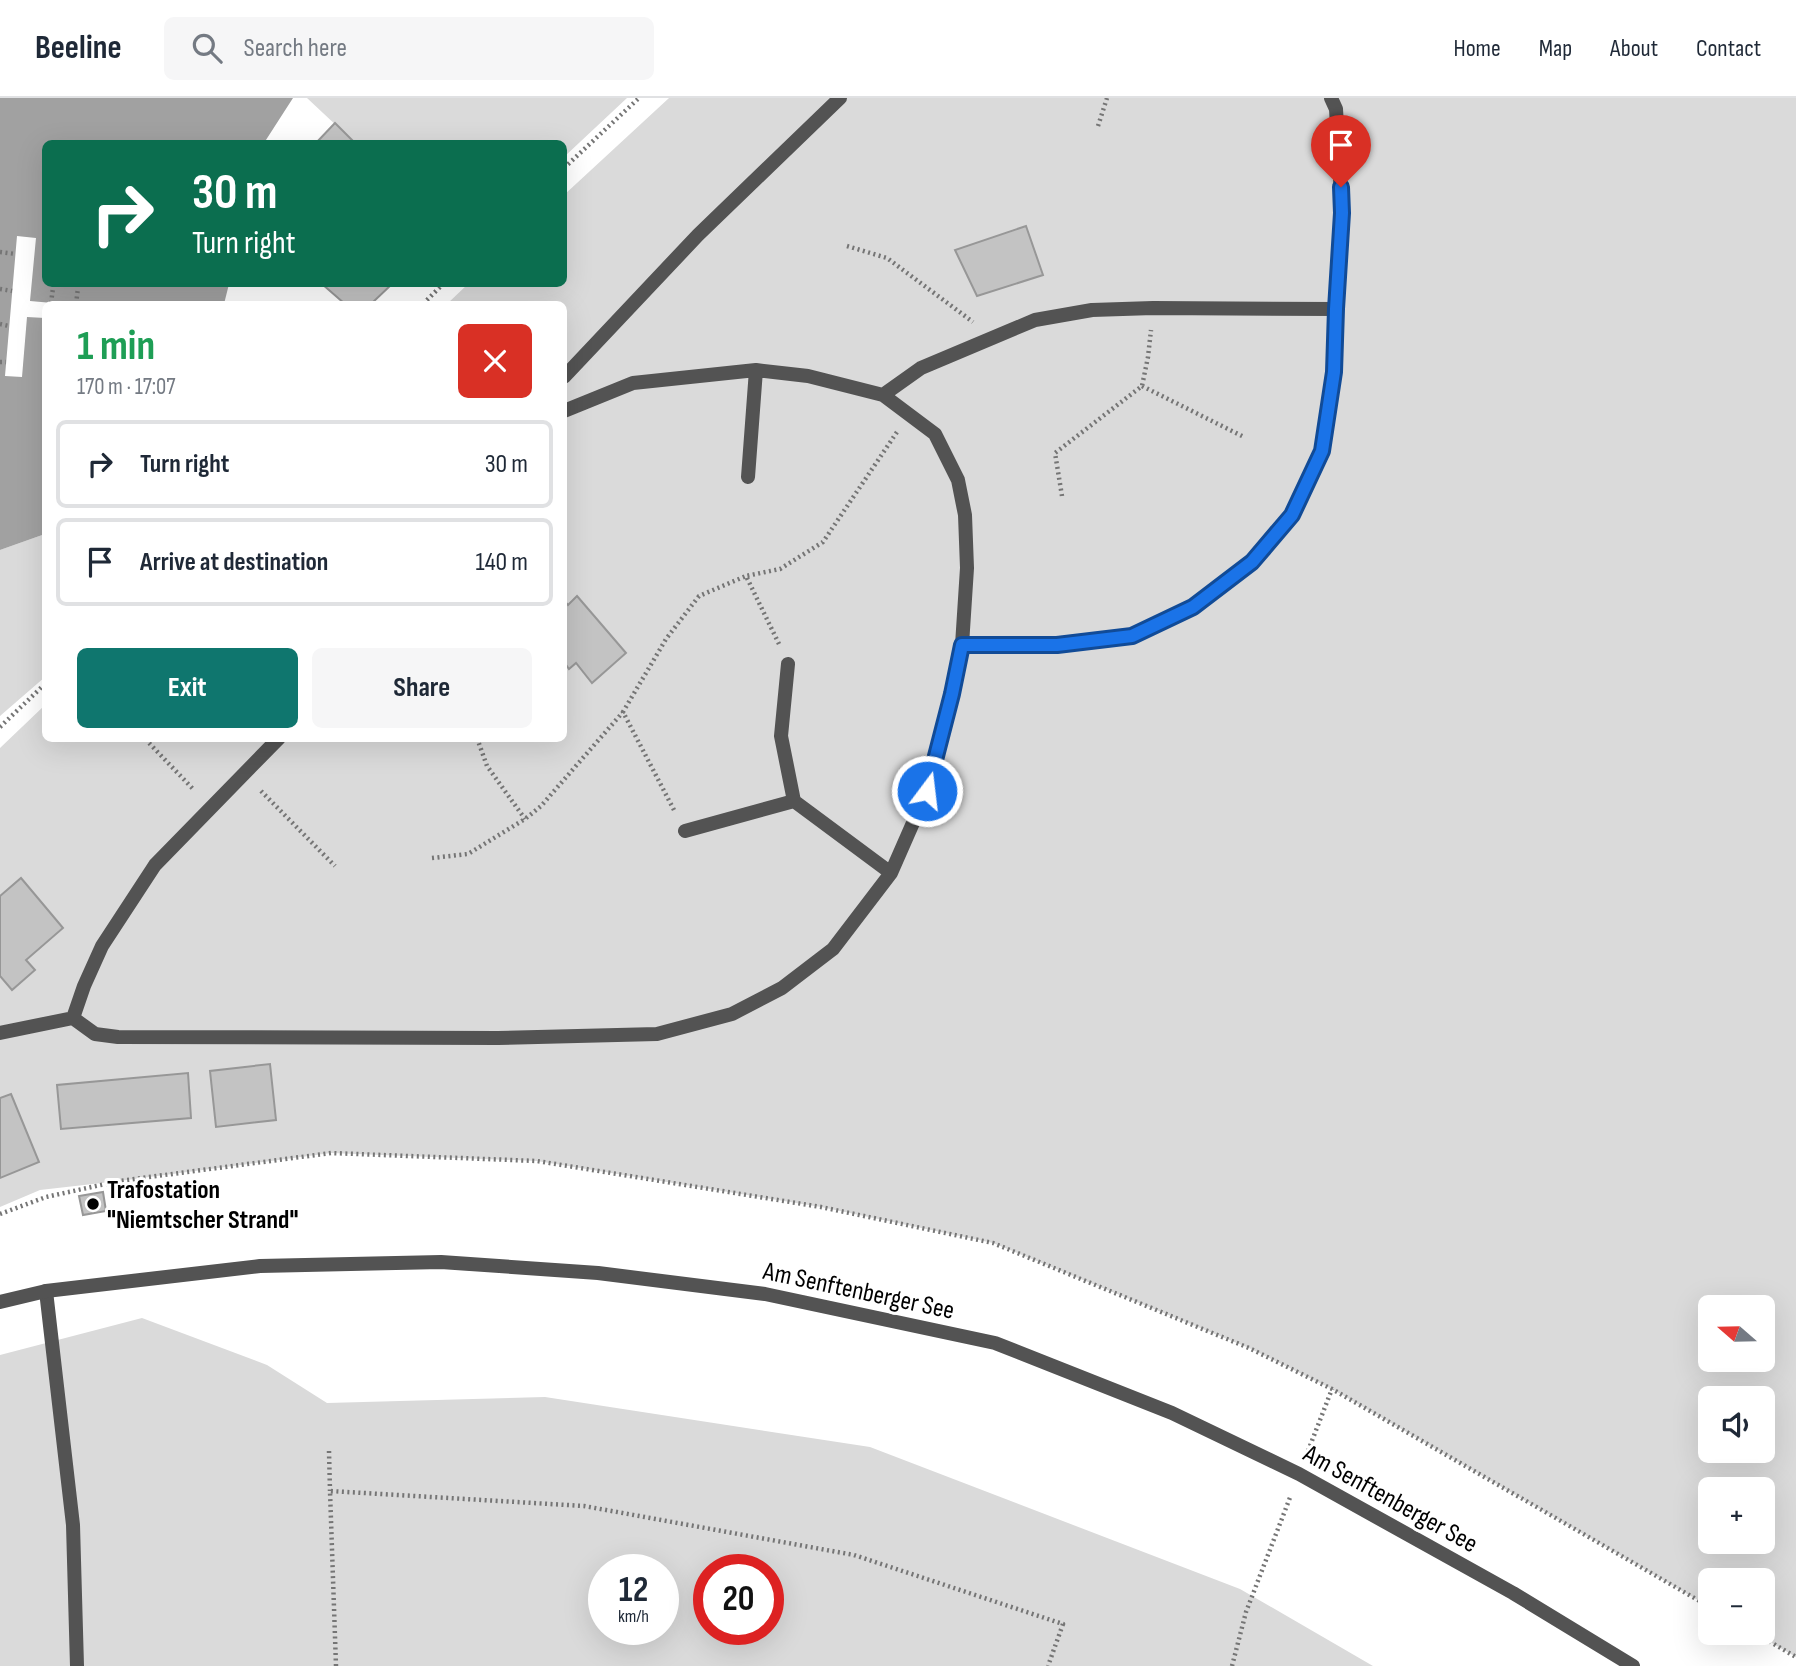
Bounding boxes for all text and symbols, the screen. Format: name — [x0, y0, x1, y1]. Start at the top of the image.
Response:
search box — [164, 17, 654, 80]
text: Beeline — [35, 28, 122, 68]
icon: search — [188, 29, 226, 67]
text: Search here — [244, 33, 347, 64]
text: Home — [1453, 34, 1501, 63]
text: Map — [1539, 34, 1572, 63]
text: About — [1610, 34, 1658, 63]
text: Contact — [1696, 34, 1761, 63]
pin — [1311, 115, 1371, 187]
icon: arrive — [1322, 126, 1360, 164]
text: 30 m — [192, 164, 277, 223]
icon: right — [77, 168, 168, 259]
text: Turn right — [192, 224, 296, 263]
text: 1 min — [77, 321, 155, 372]
button: close — [458, 324, 532, 398]
text: 170 m · 17:07 — [77, 373, 176, 401]
icon: right — [81, 445, 119, 483]
text: Turn right — [140, 449, 229, 480]
text: 30 m — [485, 449, 528, 480]
icon: arrive — [81, 543, 119, 581]
text: Arrive at destination — [140, 547, 328, 578]
text: 140 m — [476, 547, 528, 578]
button: Exit — [77, 648, 298, 728]
button: Share — [312, 648, 532, 728]
position arrow — [890, 754, 964, 828]
place label: Trafostation "Niemtscher Strand" — [107, 1175, 298, 1236]
marker: Trafostation "Niemtscher Strand" — [85, 1196, 101, 1212]
street label: Am Senftenberger See — [759, 1256, 957, 1327]
north arrow — [1698, 1295, 1774, 1372]
map controls — [1698, 1295, 1775, 1645]
button: sound — [1698, 1386, 1775, 1463]
street label: Am Senftenberger See — [1297, 1438, 1483, 1560]
button: + — [1698, 1477, 1775, 1554]
speed limit sign: 20 — [693, 1554, 784, 1645]
button: − — [1698, 1568, 1775, 1645]
text: 12 — [619, 1569, 648, 1612]
text: km/h — [618, 1606, 649, 1627]

